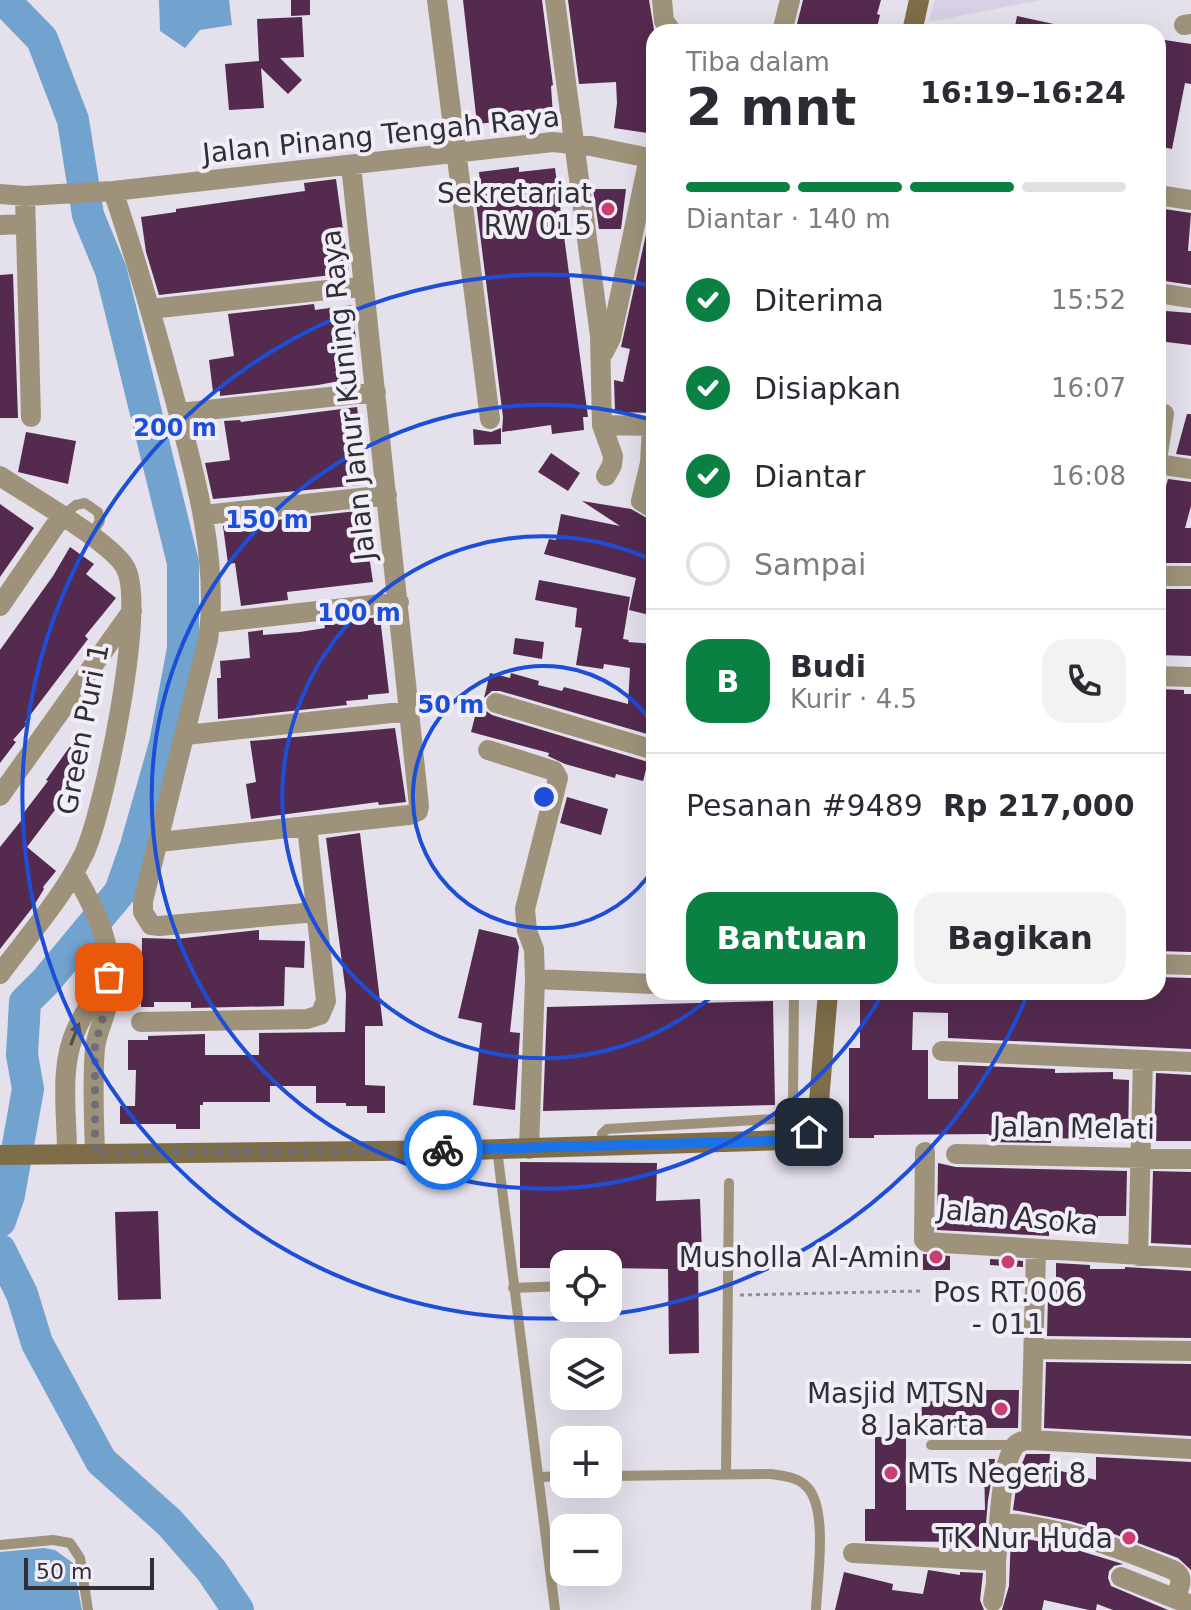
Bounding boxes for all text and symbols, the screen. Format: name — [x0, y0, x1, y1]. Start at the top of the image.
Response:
text: Tiba dalam — [686, 47, 830, 77]
text: 16:19–16:24 — [920, 75, 1126, 110]
text: 2 mnt — [686, 77, 856, 137]
street label: Jalan Pinang Tengah Raya — [199, 100, 561, 170]
place label: Sekretariat RW 015 — [437, 177, 592, 242]
marker: Sekretariat RW 015 — [599, 200, 617, 218]
text: Diantar · 140 m — [686, 204, 890, 234]
street label: Jalan Janur Kuning Raya — [314, 228, 382, 564]
icon: check — [686, 278, 730, 322]
text: Diterima — [754, 283, 884, 318]
text: 15:52 — [1051, 285, 1126, 315]
icon: check — [686, 366, 730, 410]
text: Disiapkan — [754, 371, 901, 406]
text: 16:07 — [1051, 373, 1126, 403]
text: 200 m — [133, 414, 217, 442]
icon: check — [686, 454, 730, 498]
text: Diantar — [754, 459, 865, 494]
text: 16:08 — [1051, 461, 1126, 491]
text: 150 m — [225, 506, 309, 534]
text: Sampai — [754, 547, 866, 582]
text: 100 m — [317, 599, 401, 627]
button: phone — [1042, 639, 1126, 723]
street label: Green Puri 1 — [50, 641, 116, 817]
text: Budi — [790, 649, 866, 684]
text: B — [717, 664, 739, 699]
text: Kurir · 4.5 — [790, 684, 917, 714]
text: 50 m — [418, 691, 484, 719]
centre of rings — [530, 783, 558, 811]
text: Pesanan #9489 — [686, 788, 923, 823]
text: Rp 217,000 — [943, 788, 1135, 823]
button: Bantuan — [686, 892, 898, 984]
button: Bagikan — [914, 892, 1126, 984]
pin — [75, 943, 143, 1011]
icon: bag — [87, 955, 131, 999]
one-way arrow — [69, 1022, 82, 1046]
pin — [775, 1098, 843, 1166]
courier — [403, 1110, 483, 1190]
icon: home — [787, 1110, 831, 1154]
street label: Jalan Melati — [991, 1110, 1155, 1146]
icon: bike — [421, 1128, 465, 1172]
street label: Jalan Asoka — [934, 1192, 1100, 1242]
place label: Musholla Al-Amin — [679, 1241, 920, 1274]
marker: Musholla Al-Amin — [927, 1248, 945, 1266]
map controls — [550, 1250, 622, 1586]
button: locate — [550, 1250, 622, 1322]
marker: Pos RT.006 - 011 — [999, 1253, 1017, 1271]
place label: Pos RT.006 - 011 — [933, 1276, 1083, 1341]
button: layers — [550, 1338, 622, 1410]
place label: Masjid MTSN 8 Jakarta — [807, 1377, 985, 1442]
marker: Masjid MTSN 8 Jakarta — [992, 1400, 1010, 1418]
button: + — [550, 1426, 622, 1498]
place label: MTs Negeri 8 — [907, 1457, 1086, 1490]
marker: MTs Negeri 8 — [882, 1464, 900, 1482]
button: − — [550, 1514, 622, 1586]
place label: TK Nur Huda — [935, 1522, 1113, 1555]
marker: TK Nur Huda — [1120, 1529, 1138, 1547]
scale bar — [24, 1554, 154, 1590]
text: 50 m — [36, 1559, 92, 1584]

